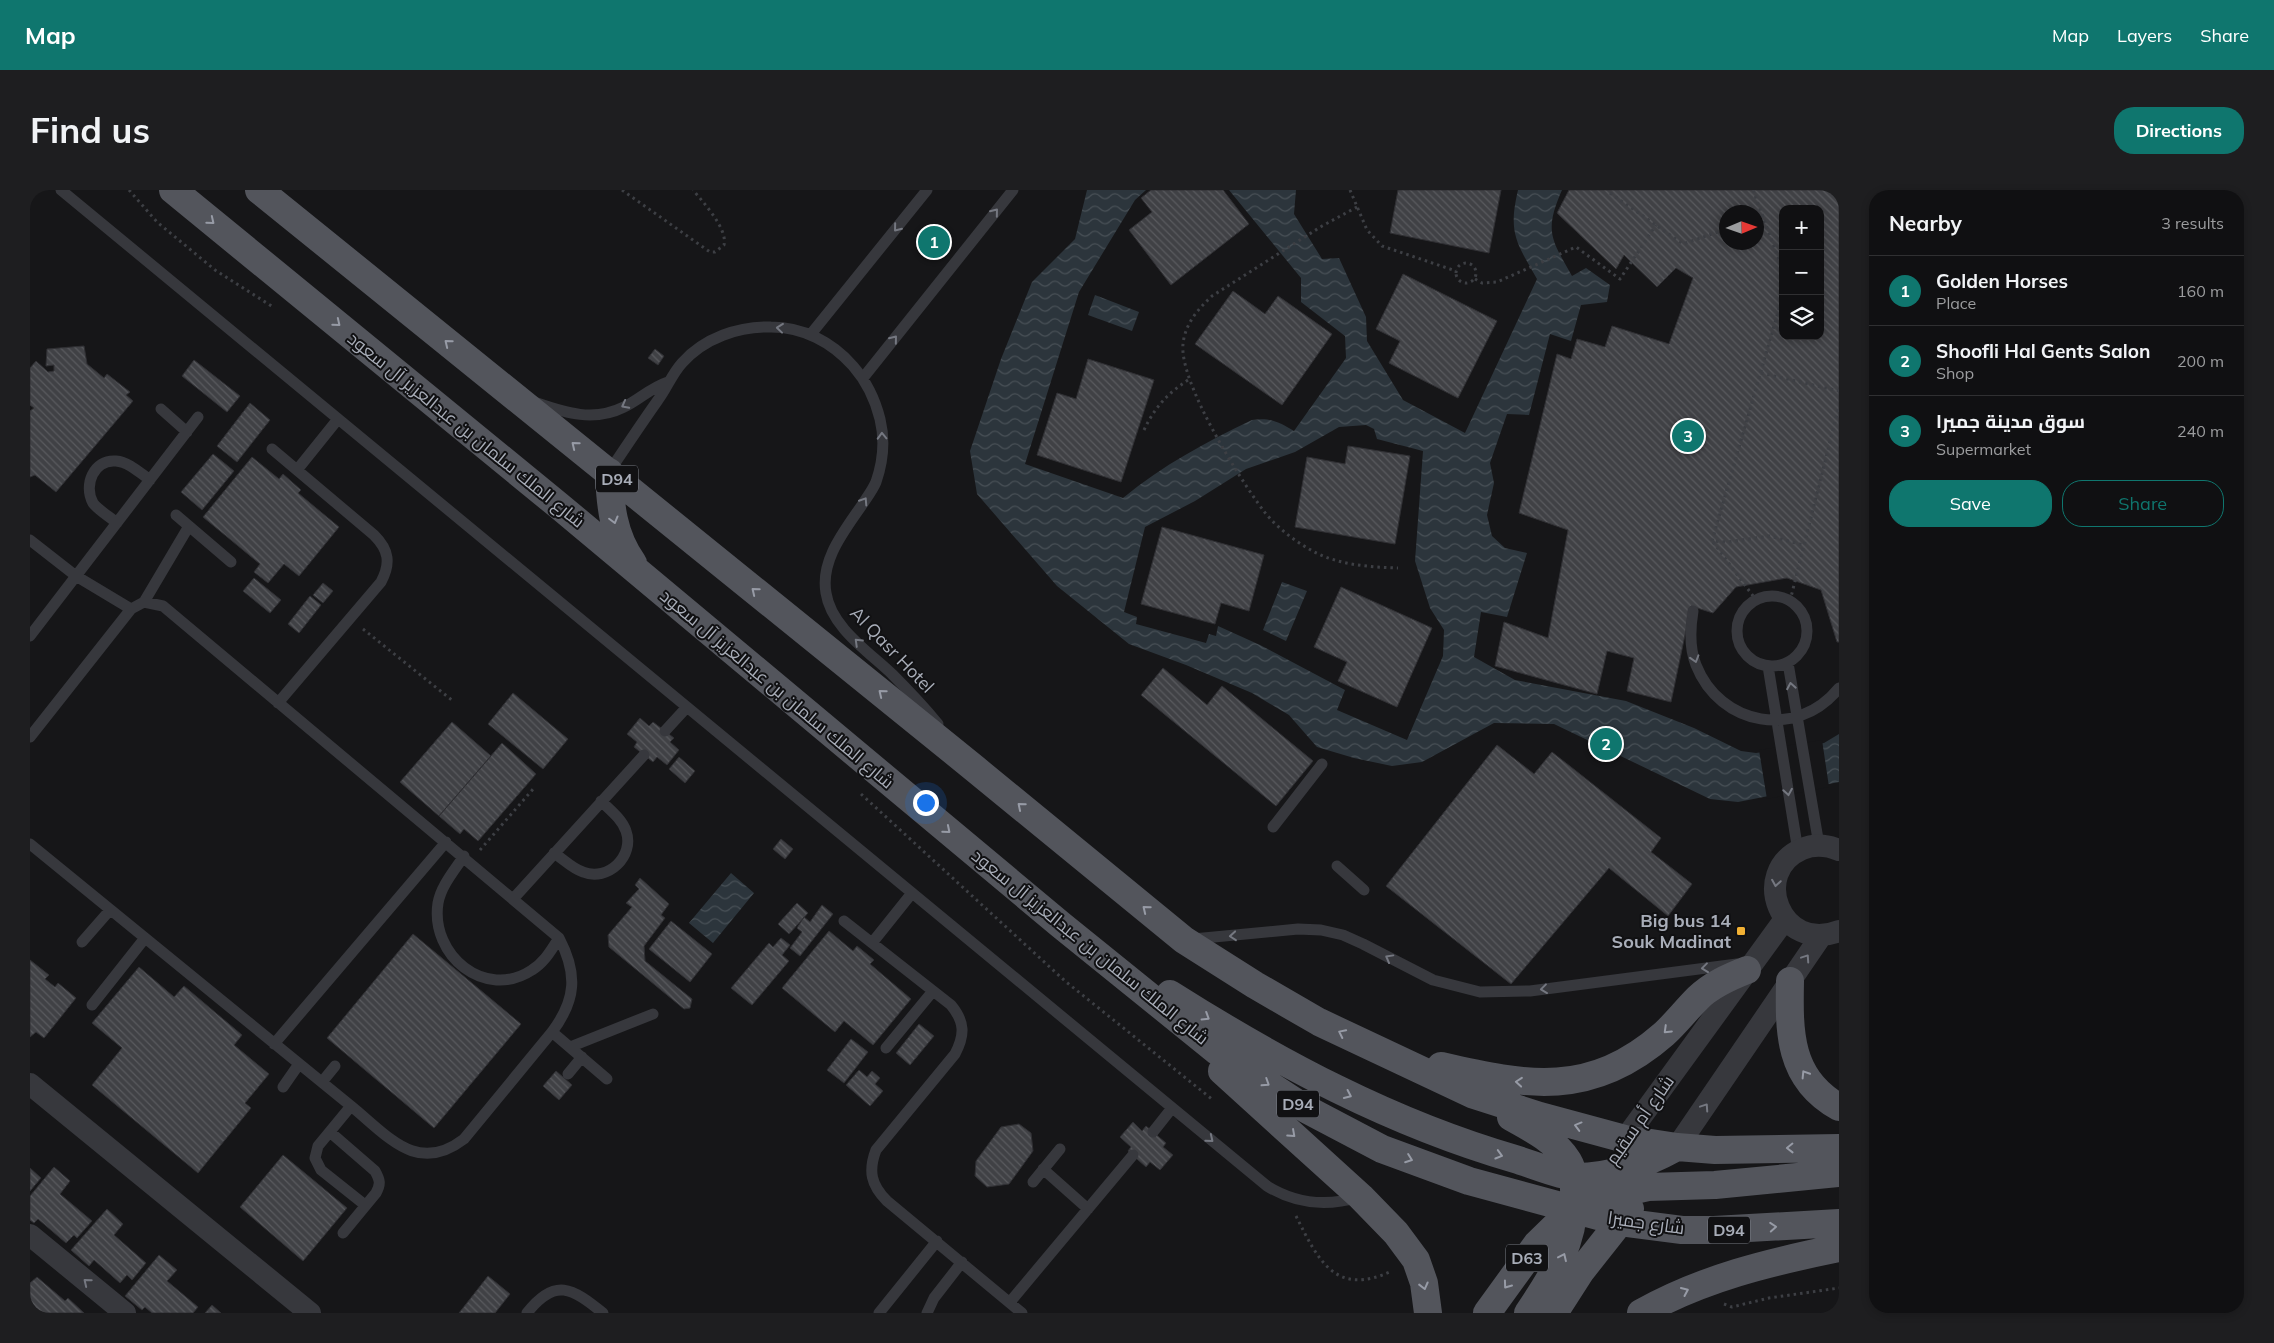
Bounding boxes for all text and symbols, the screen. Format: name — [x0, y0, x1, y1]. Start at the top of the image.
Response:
text: Map — [25, 20, 76, 50]
text: Map — [2052, 24, 2089, 47]
text: Layers — [2117, 24, 2172, 47]
text: Share — [2200, 24, 2249, 47]
button: Directions — [2114, 107, 2244, 154]
text: Find us — [30, 108, 150, 152]
north arrow — [1719, 205, 1764, 250]
map controls — [1779, 205, 1824, 340]
button: + — [1779, 205, 1824, 250]
one-way arrow — [989, 209, 997, 218]
text: Nearby — [1889, 210, 1962, 236]
text: 3 results — [2161, 213, 2224, 233]
one-way arrow — [205, 215, 214, 223]
one-way arrow — [894, 222, 902, 231]
pin: 1 — [918, 223, 950, 261]
button: − — [1779, 250, 1824, 295]
text: Golden Horses — [1936, 269, 2068, 293]
text: 1 — [1900, 281, 1910, 301]
text: 160 m — [2177, 281, 2224, 301]
text: Place — [1936, 293, 1976, 313]
button: layers — [1779, 295, 1824, 340]
one-way arrow — [331, 318, 340, 327]
one-way arrow — [776, 322, 784, 333]
street label: شارع الملك سلمان بن عبدالعزيز آل سعود — [342, 327, 590, 533]
one-way arrow — [888, 336, 897, 345]
text: Shoofli Hal Gents Salon — [1936, 339, 2150, 363]
one-way arrow — [445, 340, 454, 348]
text: 2 — [1900, 351, 1910, 371]
text: 200 m — [2177, 351, 2224, 371]
text: Shop — [1936, 363, 1974, 383]
one-way arrow — [621, 399, 630, 409]
text: سوق مدينة جميرا — [1936, 409, 2085, 433]
pin: 3 — [1672, 417, 1704, 455]
text: 3 — [1900, 421, 1910, 441]
text: 240 m — [2177, 421, 2224, 441]
one-way arrow — [877, 432, 887, 440]
text: Supermarket — [1936, 439, 2031, 459]
one-way arrow — [572, 442, 581, 450]
road number: D94 — [596, 466, 638, 492]
button: Save — [1889, 480, 2052, 527]
button: Share — [2062, 480, 2224, 527]
one-way arrow — [858, 497, 868, 506]
one-way arrow — [608, 516, 619, 525]
street label: شارع الملك سلمان بن عبدالعزيز آل سعود — [655, 584, 899, 794]
one-way arrow — [752, 587, 761, 596]
street label: Al Qasr Hotel — [845, 602, 939, 698]
one-way arrow — [855, 639, 864, 648]
one-way arrow — [1689, 654, 1699, 663]
one-way arrow — [1787, 681, 1797, 690]
one-way arrow — [879, 691, 888, 699]
pin: 2 — [1590, 725, 1622, 763]
one-way arrow — [1783, 788, 1793, 796]
your location — [913, 790, 939, 816]
one-way arrow — [1017, 803, 1026, 812]
one-way arrow — [941, 824, 950, 832]
street label: شارع الملك سلمان بن عبدالعزيز آل سعود — [966, 844, 1214, 1050]
one-way arrow — [1772, 879, 1782, 888]
one-way arrow — [1143, 907, 1152, 915]
place label: Big bus 14 Souk Madinat — [1612, 909, 1731, 953]
marker: Big bus 14 Souk Madinat — [1735, 925, 1747, 937]
one-way arrow — [1228, 930, 1236, 941]
one-way arrow — [1385, 954, 1394, 964]
one-way arrow — [1800, 954, 1809, 964]
one-way arrow — [1701, 962, 1709, 973]
one-way arrow — [1540, 983, 1548, 994]
one-way arrow — [1201, 1010, 1210, 1020]
one-way arrow — [1664, 1024, 1673, 1033]
one-way arrow — [1338, 1029, 1347, 1039]
one-way arrow — [1801, 1070, 1811, 1079]
street label: شارع أم سقيم — [1600, 1071, 1680, 1169]
one-way arrow — [1260, 1077, 1270, 1086]
one-way arrow — [1515, 1077, 1523, 1088]
one-way arrow — [1343, 1089, 1352, 1100]
road number: D94 — [1277, 1091, 1319, 1118]
one-way arrow — [1699, 1103, 1708, 1113]
one-way arrow — [1574, 1121, 1583, 1132]
one-way arrow — [1286, 1128, 1295, 1137]
one-way arrow — [1204, 1133, 1213, 1142]
one-way arrow — [1786, 1143, 1794, 1153]
one-way arrow — [1495, 1149, 1503, 1160]
one-way arrow — [1404, 1153, 1413, 1163]
street label: شارع جميرا — [1606, 1206, 1686, 1240]
road number: D94 — [1708, 1216, 1750, 1244]
one-way arrow — [1769, 1222, 1777, 1233]
road number: D63 — [1506, 1244, 1548, 1272]
one-way arrow — [1556, 1253, 1567, 1262]
one-way arrow — [84, 1279, 93, 1288]
one-way arrow — [1504, 1279, 1513, 1289]
one-way arrow — [1418, 1282, 1429, 1290]
one-way arrow — [1680, 1287, 1689, 1298]

